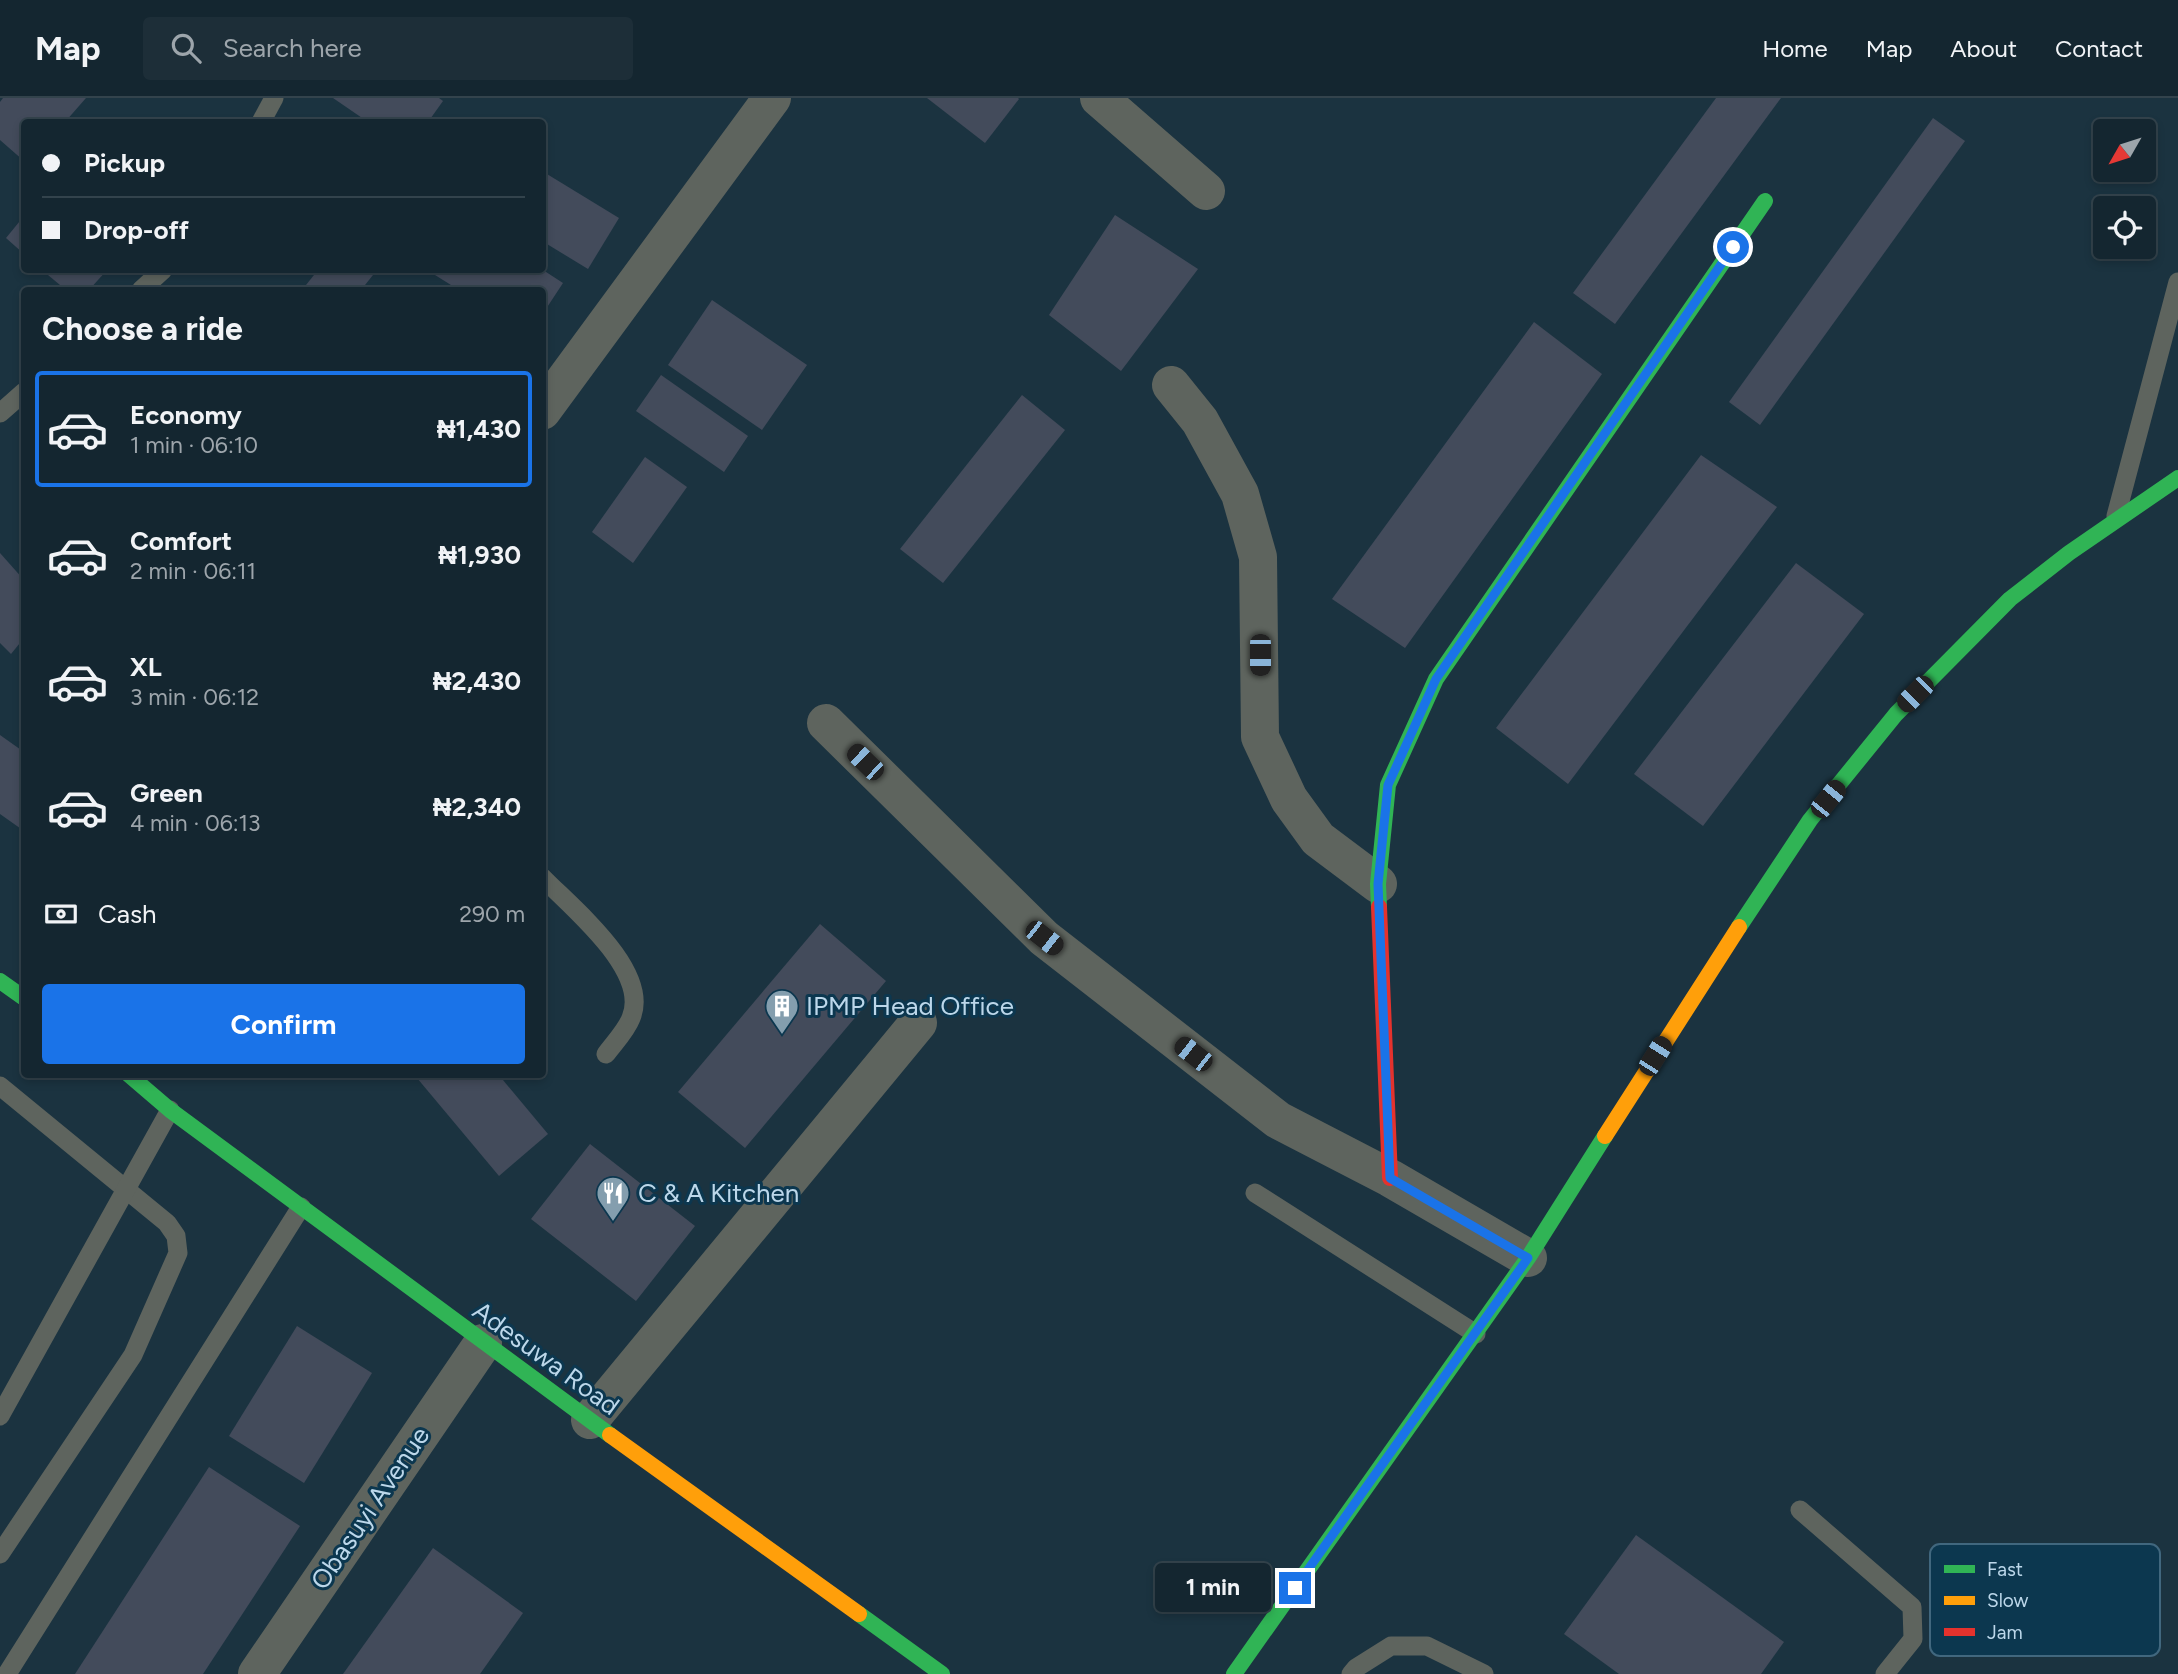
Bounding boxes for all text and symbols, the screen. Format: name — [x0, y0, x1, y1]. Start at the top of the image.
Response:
search box — [143, 17, 633, 80]
text: Map — [35, 29, 101, 68]
icon: search — [167, 29, 205, 67]
text: Search here — [223, 32, 362, 64]
text: Home — [1762, 34, 1828, 63]
text: Map — [1866, 34, 1912, 63]
text: About — [1950, 34, 2017, 63]
text: Contact — [2055, 34, 2143, 63]
north arrow — [2093, 119, 2156, 182]
map controls — [2093, 119, 2156, 259]
text: Pickup — [84, 147, 165, 179]
button: locate — [2093, 196, 2156, 259]
text: Drop-off — [84, 214, 189, 246]
route start — [1717, 231, 1749, 263]
text: Choose a ride — [42, 310, 243, 348]
icon: car — [46, 398, 109, 461]
text: Economy — [130, 399, 242, 431]
text: ₦1,430 — [437, 413, 521, 445]
text: 1 min · 06:10 — [130, 431, 258, 459]
icon: car — [46, 524, 109, 587]
text: Comfort — [130, 525, 232, 557]
text: ₦1,930 — [438, 539, 521, 571]
text: 2 min · 06:11 — [130, 557, 256, 585]
car — [1250, 634, 1271, 676]
icon: car — [46, 650, 109, 713]
text: XL — [130, 651, 162, 683]
text: ₦2,430 — [433, 665, 521, 697]
car — [1893, 672, 1938, 716]
text: 3 min · 06:12 — [130, 683, 259, 711]
car — [843, 740, 888, 784]
icon: car — [46, 776, 109, 839]
car — [1807, 776, 1850, 822]
text: Green — [130, 777, 203, 809]
text: ₦2,340 — [433, 791, 521, 823]
text: 4 min · 06:13 — [130, 809, 261, 837]
icon: cash — [42, 895, 80, 933]
text: Cash — [98, 898, 157, 930]
text: 290 m — [459, 900, 525, 928]
car — [1021, 917, 1068, 959]
button: Confirm — [42, 984, 525, 1064]
building icon: IPMP Head Office — [763, 987, 801, 1036]
place label: IPMP Head Office — [806, 990, 1014, 1022]
car — [1170, 1033, 1217, 1075]
car — [1635, 1033, 1676, 1079]
restaurant icon: C & A Kitchen — [594, 1174, 632, 1223]
place label: C & A Kitchen — [638, 1177, 799, 1209]
street label: Adesuwa Road — [467, 1294, 625, 1422]
street label: Obasuyi Avenue — [304, 1421, 436, 1595]
legend — [1930, 1544, 2160, 1656]
text: Fast — [1987, 1558, 2023, 1581]
callout: 1 min — [1155, 1564, 1270, 1612]
route end — [1279, 1572, 1311, 1604]
text: 1 min — [1186, 1573, 1240, 1601]
text: Slow — [1987, 1589, 2029, 1612]
text: Jam — [1987, 1621, 2023, 1644]

